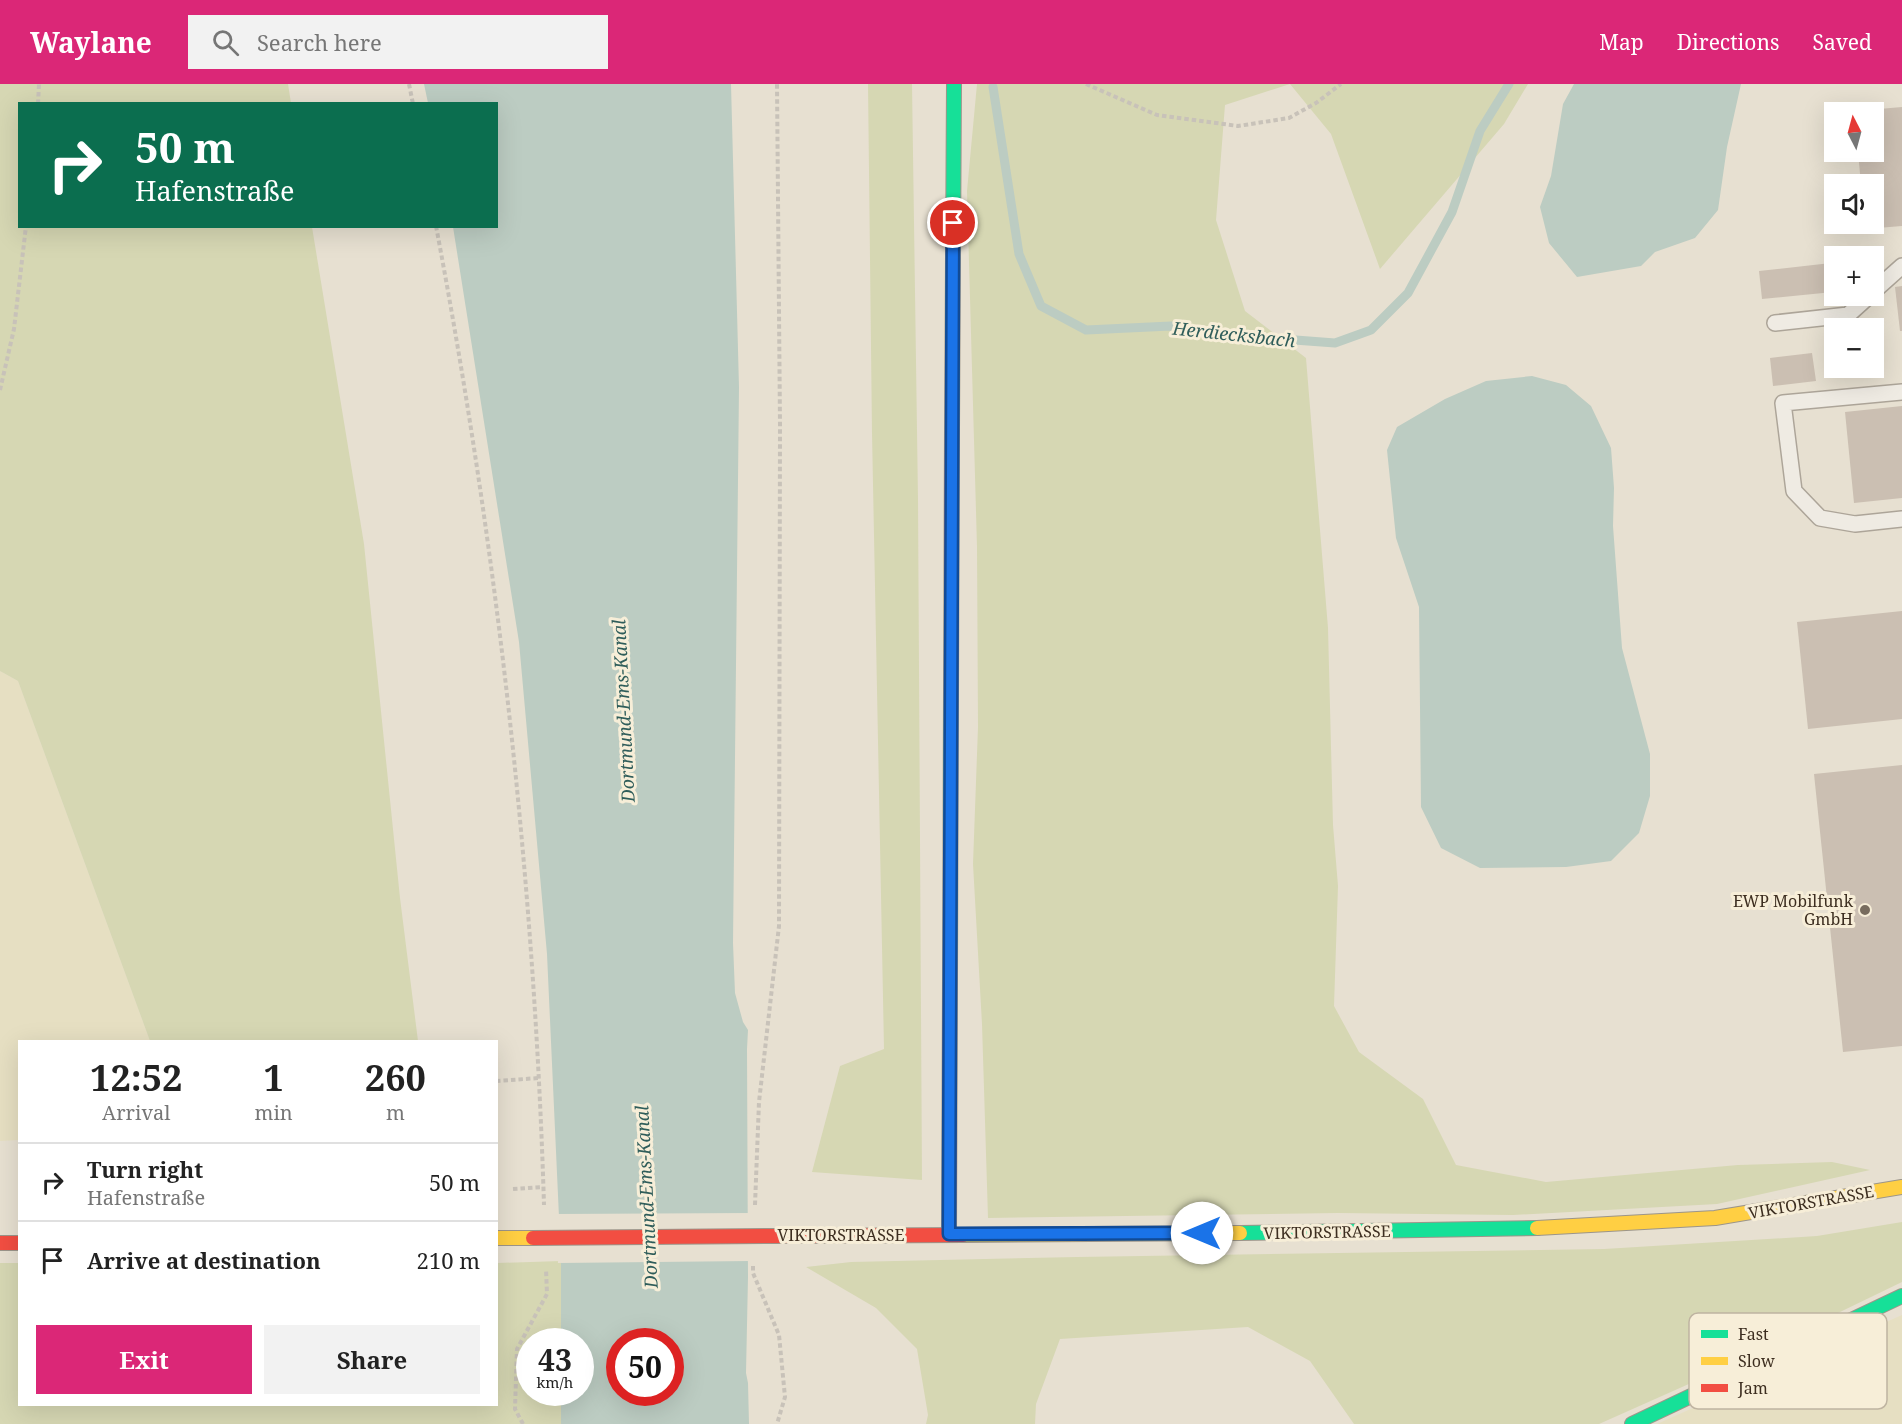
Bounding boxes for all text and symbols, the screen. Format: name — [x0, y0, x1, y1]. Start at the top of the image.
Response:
search box — [188, 15, 608, 69]
text: Waylane — [30, 23, 152, 61]
icon: search — [209, 26, 242, 59]
text: Search here — [257, 27, 382, 57]
text: Map — [1599, 28, 1644, 56]
text: Directions — [1677, 28, 1779, 56]
text: Saved — [1812, 28, 1872, 56]
north arrow — [1824, 102, 1884, 162]
map controls — [1824, 102, 1884, 378]
text: 50 m — [135, 118, 235, 175]
icon: right — [36, 126, 114, 204]
text: Hafenstraße — [135, 172, 294, 209]
button: sound — [1824, 174, 1884, 234]
pin — [927, 197, 978, 248]
icon: arrive — [936, 206, 969, 239]
button: + — [1824, 246, 1884, 306]
water label: Herdiecksbach — [1170, 316, 1297, 352]
button: − — [1824, 318, 1884, 378]
water label: Dortmund-Ems-Kanal — [606, 618, 640, 804]
place label: EWP Mobilfunk GmbH — [1733, 890, 1854, 930]
marker: EWP Mobilfunk GmbH — [1858, 903, 1872, 917]
text: 12:52 — [90, 1053, 182, 1102]
text: 1 — [263, 1053, 284, 1102]
text: 260 — [365, 1053, 426, 1102]
text: Arrival — [102, 1099, 170, 1126]
text: min — [255, 1099, 293, 1126]
text: m — [386, 1099, 405, 1126]
water label: Dortmund-Ems-Kanal — [629, 1104, 663, 1290]
text: Turn right — [87, 1154, 203, 1184]
icon: right — [36, 1166, 69, 1199]
text: 50 m — [429, 1167, 480, 1197]
street label: VIKTORSTRASSE — [1747, 1180, 1876, 1224]
text: Hafenstraße — [87, 1184, 205, 1211]
position arrow — [1170, 1201, 1234, 1265]
street label: VIKTORSTRASSE — [1263, 1220, 1391, 1244]
street label: VIKTORSTRASSE — [777, 1224, 905, 1246]
icon: arrive — [36, 1244, 69, 1277]
text: Arrive at destination — [87, 1245, 321, 1275]
text: 210 m — [417, 1245, 480, 1275]
legend — [1689, 1313, 1887, 1409]
text: Fast — [1738, 1323, 1769, 1345]
button: Exit — [36, 1325, 252, 1394]
button: Share — [264, 1325, 480, 1394]
speed limit sign: 50 — [606, 1328, 684, 1406]
text: 43 — [538, 1339, 572, 1380]
text: Slow — [1738, 1350, 1775, 1372]
text: km/h — [537, 1372, 573, 1392]
text: Jam — [1737, 1377, 1768, 1399]

